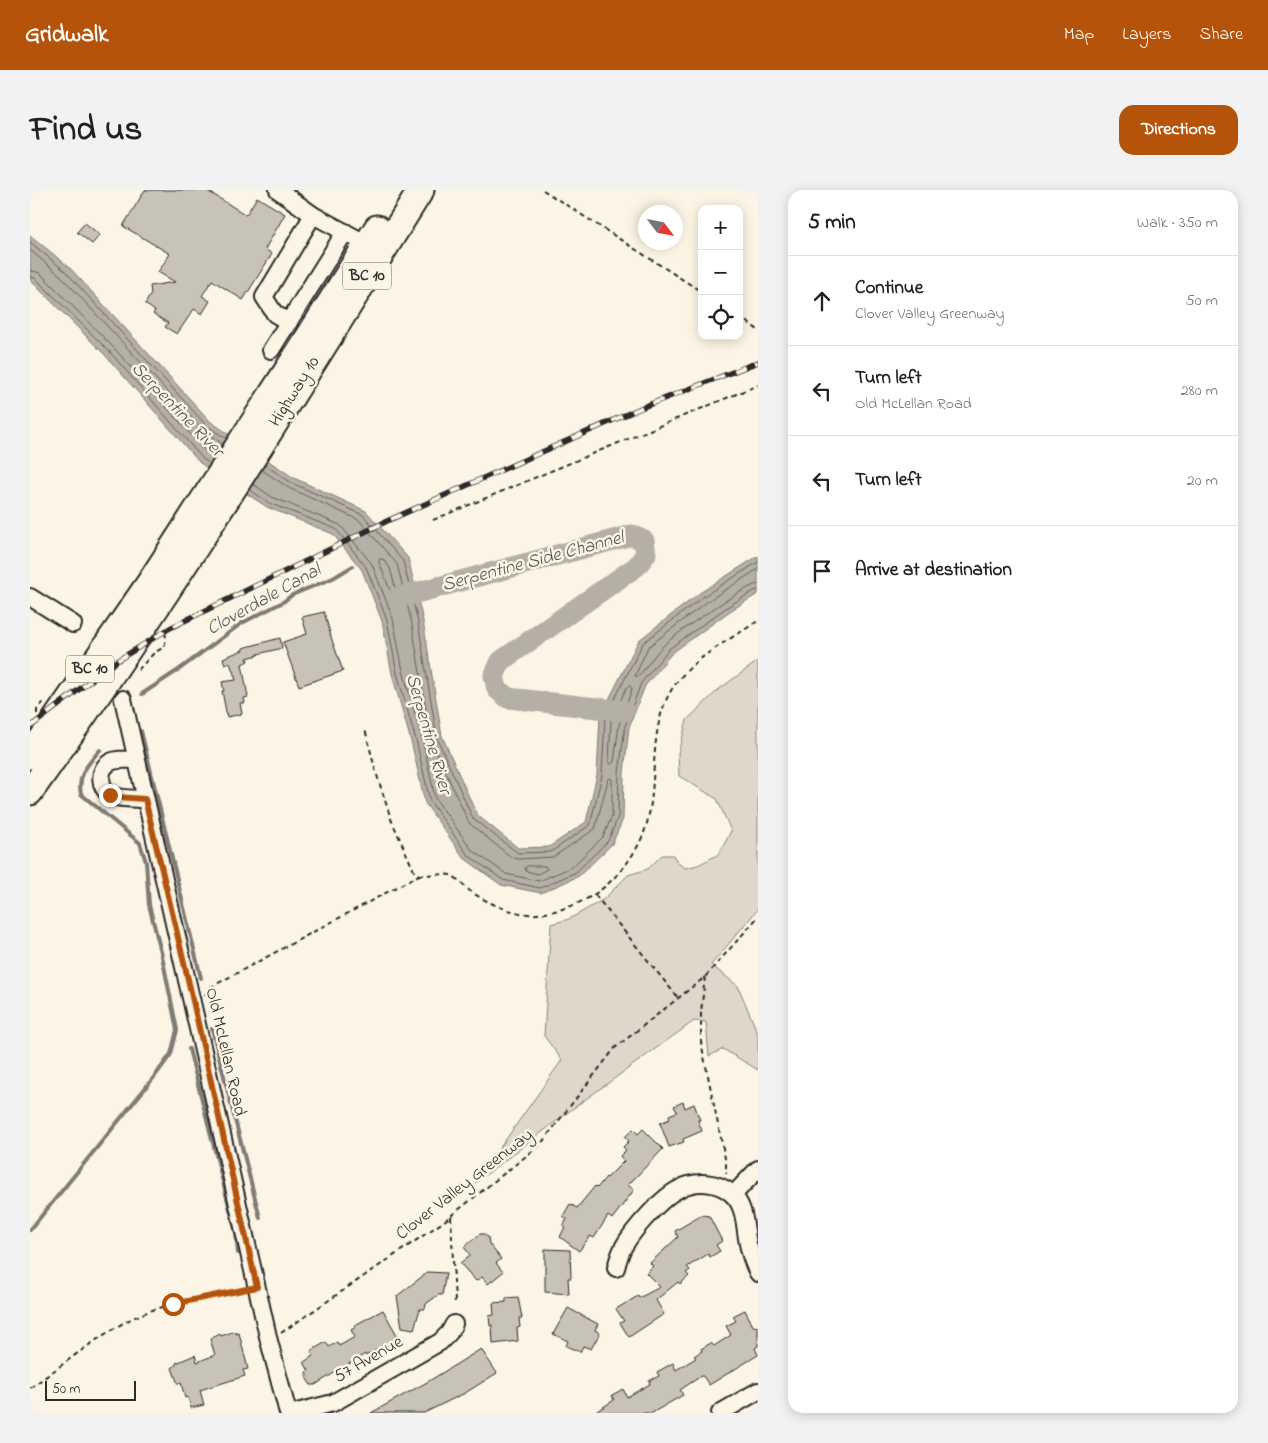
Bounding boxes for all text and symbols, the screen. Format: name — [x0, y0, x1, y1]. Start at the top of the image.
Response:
text: Gridwalk — [25, 18, 109, 53]
text: Map — [1064, 22, 1094, 48]
text: Layers — [1122, 22, 1172, 48]
text: Share — [1200, 22, 1243, 48]
text: Find us — [30, 105, 142, 156]
button: Directions — [1119, 105, 1238, 155]
north arrow — [638, 205, 683, 250]
map controls — [698, 205, 743, 340]
button: + — [698, 205, 743, 250]
text: 5 min — [808, 208, 856, 238]
text: Walk · 350 m — [1137, 211, 1218, 235]
button: − — [698, 250, 743, 295]
road number: BC 10 — [343, 262, 391, 290]
text: Continue — [855, 275, 923, 302]
icon: ahead — [808, 287, 836, 315]
text: 50 m — [1186, 289, 1218, 313]
button: locate — [698, 295, 743, 340]
text: Clover Valley Greenway — [855, 302, 1004, 326]
street label: Highway 10 — [263, 351, 328, 433]
water label: Serpentine River — [124, 356, 231, 465]
text: Turn left — [855, 365, 922, 392]
icon: left — [808, 377, 836, 405]
text: 280 m — [1181, 379, 1218, 403]
text: Old McLellan Road — [855, 392, 972, 416]
icon: left — [808, 467, 836, 495]
text: Turn left — [855, 467, 922, 494]
text: 20 m — [1187, 469, 1218, 493]
water label: Serpentine Side Channel — [439, 524, 629, 599]
water label: Cloverdale Canal — [202, 556, 328, 643]
icon: arrive — [808, 557, 836, 585]
text: Arrive at destination — [855, 557, 1012, 584]
road number: BC 10 — [66, 656, 114, 682]
water label: Serpentine River — [398, 671, 459, 799]
route end — [99, 784, 122, 807]
street label: Old McLellan Road — [198, 985, 252, 1119]
street label: Clover Valley Greenway — [391, 1123, 539, 1247]
route start — [162, 1293, 185, 1316]
street label: 57 Avenue — [330, 1329, 409, 1390]
scale bar — [45, 1378, 136, 1401]
text: 50 m — [52, 1379, 80, 1400]

